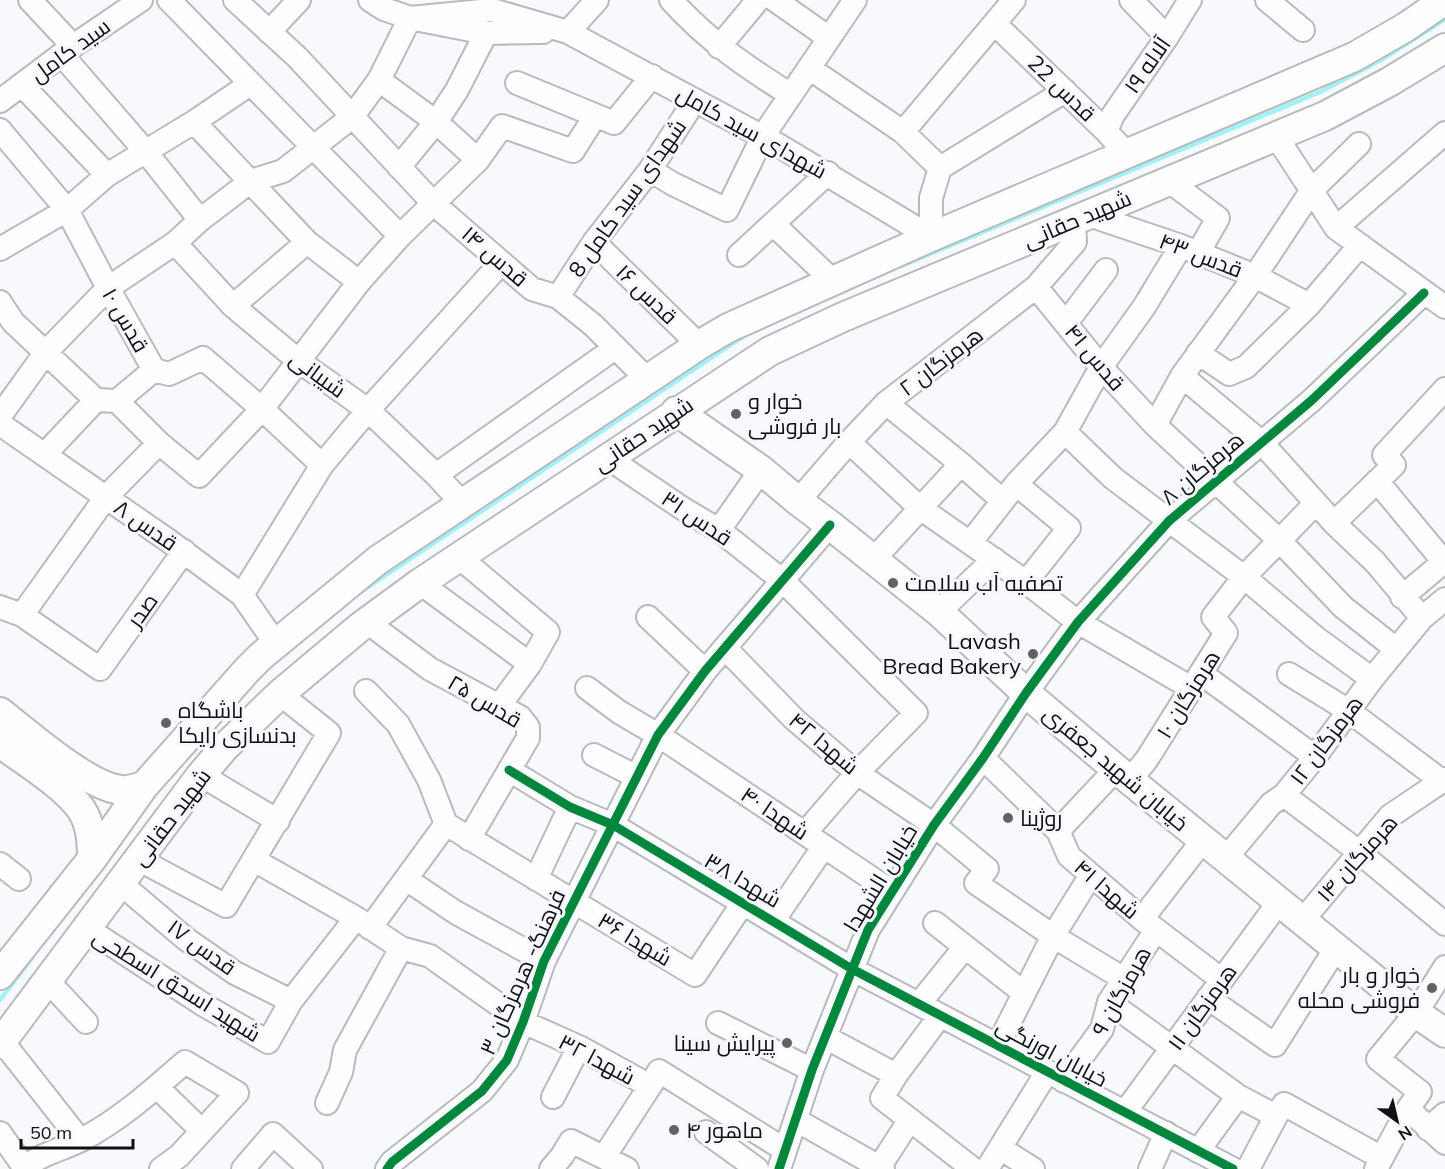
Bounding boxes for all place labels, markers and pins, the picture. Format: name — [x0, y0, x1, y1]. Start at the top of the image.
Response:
place label: خوار و بار فروشی — [748, 387, 841, 440]
marker: خوار و بار فروشی — [729, 407, 743, 421]
place label: تصفیه آب سلامت — [905, 569, 1063, 597]
marker: تصفیه آب سلامت — [886, 576, 900, 590]
place label: Lavash Bread Bakery — [883, 627, 1021, 680]
marker: Lavash Bread Bakery — [1026, 647, 1040, 661]
place label: باشگاه بدنسازی رایکا — [178, 696, 297, 749]
marker: باشگاه بدنسازی رایکا — [159, 716, 173, 730]
place label: روژینا — [1020, 804, 1062, 832]
marker: روژینا — [1001, 811, 1015, 825]
place label: خوار و بار فروشی محله — [1298, 961, 1420, 1014]
marker: خوار و بار فروشی محله — [1425, 981, 1439, 995]
place label: پیرایش سینا — [673, 1029, 775, 1058]
marker: پیرایش سینا — [780, 1036, 794, 1050]
place label: ماهور ۴ — [686, 1116, 763, 1144]
marker: ماهور ۴ — [667, 1123, 681, 1137]

